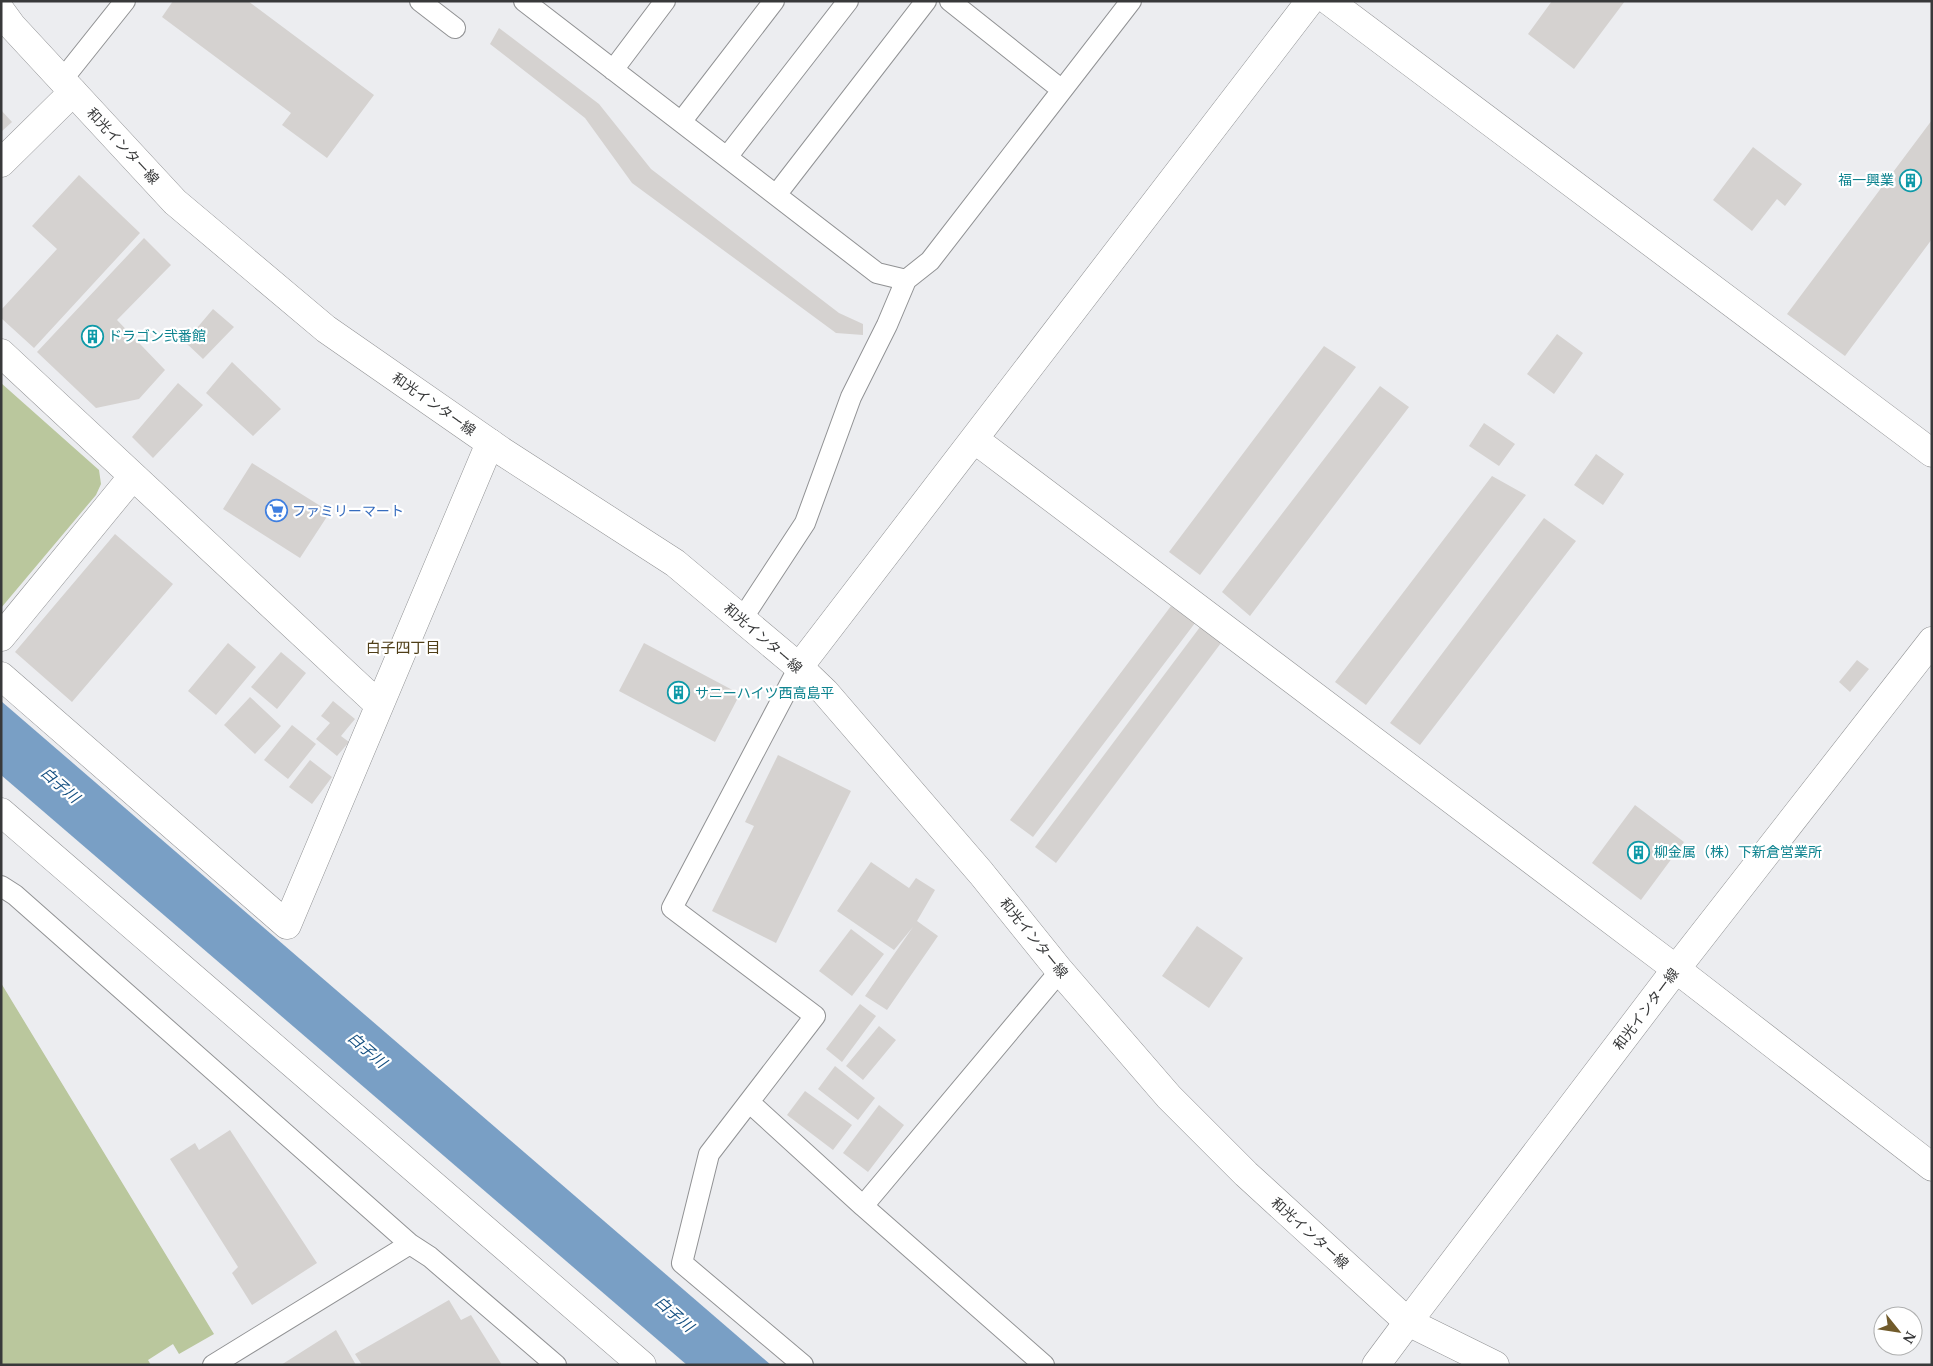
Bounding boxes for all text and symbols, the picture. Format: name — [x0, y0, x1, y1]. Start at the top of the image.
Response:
street label: 和光インター線 — [83, 103, 164, 188]
building icon: 福一興業 — [1898, 168, 1922, 192]
place label: 福一興業 — [1838, 170, 1894, 189]
building icon: ドラゴン弐番館 — [80, 324, 104, 348]
place label: ドラゴン弐番館 — [108, 326, 206, 345]
street label: 和光インター線 — [389, 368, 480, 439]
supermarket icon: ファミリーマート — [264, 499, 288, 523]
place label: ファミリーマート — [292, 501, 404, 520]
street label: 和光インター線 — [720, 598, 807, 677]
district label: 白子四丁目 — [365, 637, 441, 657]
building icon: サニーハイツ西高島平 — [667, 681, 691, 705]
place label: サニーハイツ西高島平 — [695, 683, 834, 702]
water label: 白子川 — [37, 762, 86, 808]
building icon: 柳金属（株）下新倉営業所 — [1626, 840, 1650, 864]
place label: 柳金属（株）下新倉営業所 — [1654, 842, 1822, 861]
street label: 和光インター線 — [996, 894, 1073, 982]
street label: 和光インター線 — [1609, 964, 1683, 1054]
water label: 白子川 — [344, 1027, 393, 1073]
street label: 和光インター線 — [1268, 1193, 1353, 1272]
water label: 白子川 — [651, 1291, 700, 1337]
north arrow — [1873, 1306, 1923, 1356]
text: N — [1899, 1328, 1921, 1347]

